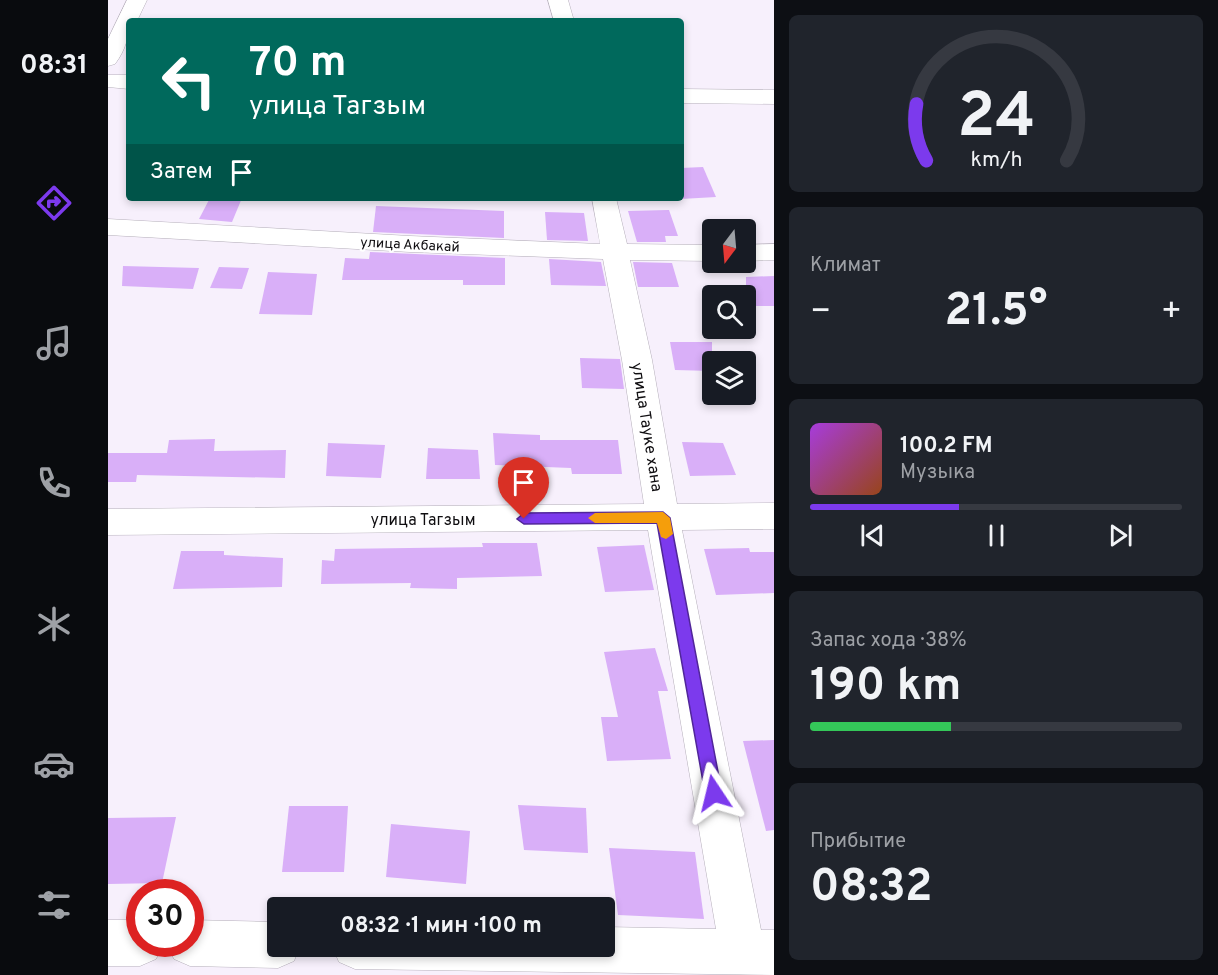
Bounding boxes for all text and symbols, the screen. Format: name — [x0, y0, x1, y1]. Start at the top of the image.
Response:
text: 70 m — [249, 38, 347, 91]
icon: left — [150, 42, 228, 120]
text: 08:31 — [20, 49, 88, 83]
text: 24 — [957, 80, 1035, 159]
text: улица Тагзым — [249, 90, 426, 124]
text: km/h — [970, 147, 1022, 174]
icon: arrive — [225, 156, 258, 189]
text: Затем — [150, 159, 213, 186]
icon: directions — [33, 182, 75, 224]
north arrow — [702, 219, 756, 273]
map controls — [702, 219, 756, 405]
street label: улица Акбакай — [360, 234, 460, 257]
text: Климат — [810, 253, 881, 279]
text: 21.5° — [945, 284, 1047, 341]
button: search — [702, 285, 756, 339]
text: − — [810, 292, 831, 334]
text: + — [1161, 292, 1182, 334]
icon: music — [33, 322, 75, 364]
button: layers — [702, 351, 756, 405]
street label: улица Тауке хана — [626, 361, 666, 493]
text: 100.2 FM — [900, 433, 993, 460]
pin — [498, 457, 549, 519]
text: Музыка — [900, 460, 975, 486]
icon: phone — [33, 462, 75, 504]
icon: arrive — [507, 466, 540, 499]
street label: улица Тагзым — [371, 511, 475, 531]
icon: previous — [856, 519, 889, 552]
icon: pause — [980, 519, 1013, 552]
icon: next — [1104, 519, 1137, 552]
icon: climate — [33, 603, 75, 645]
text: Запас хода · 38% — [810, 628, 967, 654]
text: 190 km — [810, 659, 961, 716]
icon: car — [33, 743, 75, 785]
position arrow — [682, 761, 746, 825]
text: Прибытие — [810, 829, 906, 855]
text: 08:32 — [810, 860, 932, 917]
speed limit sign: 30 — [126, 879, 204, 957]
icon: filters — [33, 884, 75, 926]
text: 08:32 · 1 мин · 100 m — [340, 913, 542, 940]

